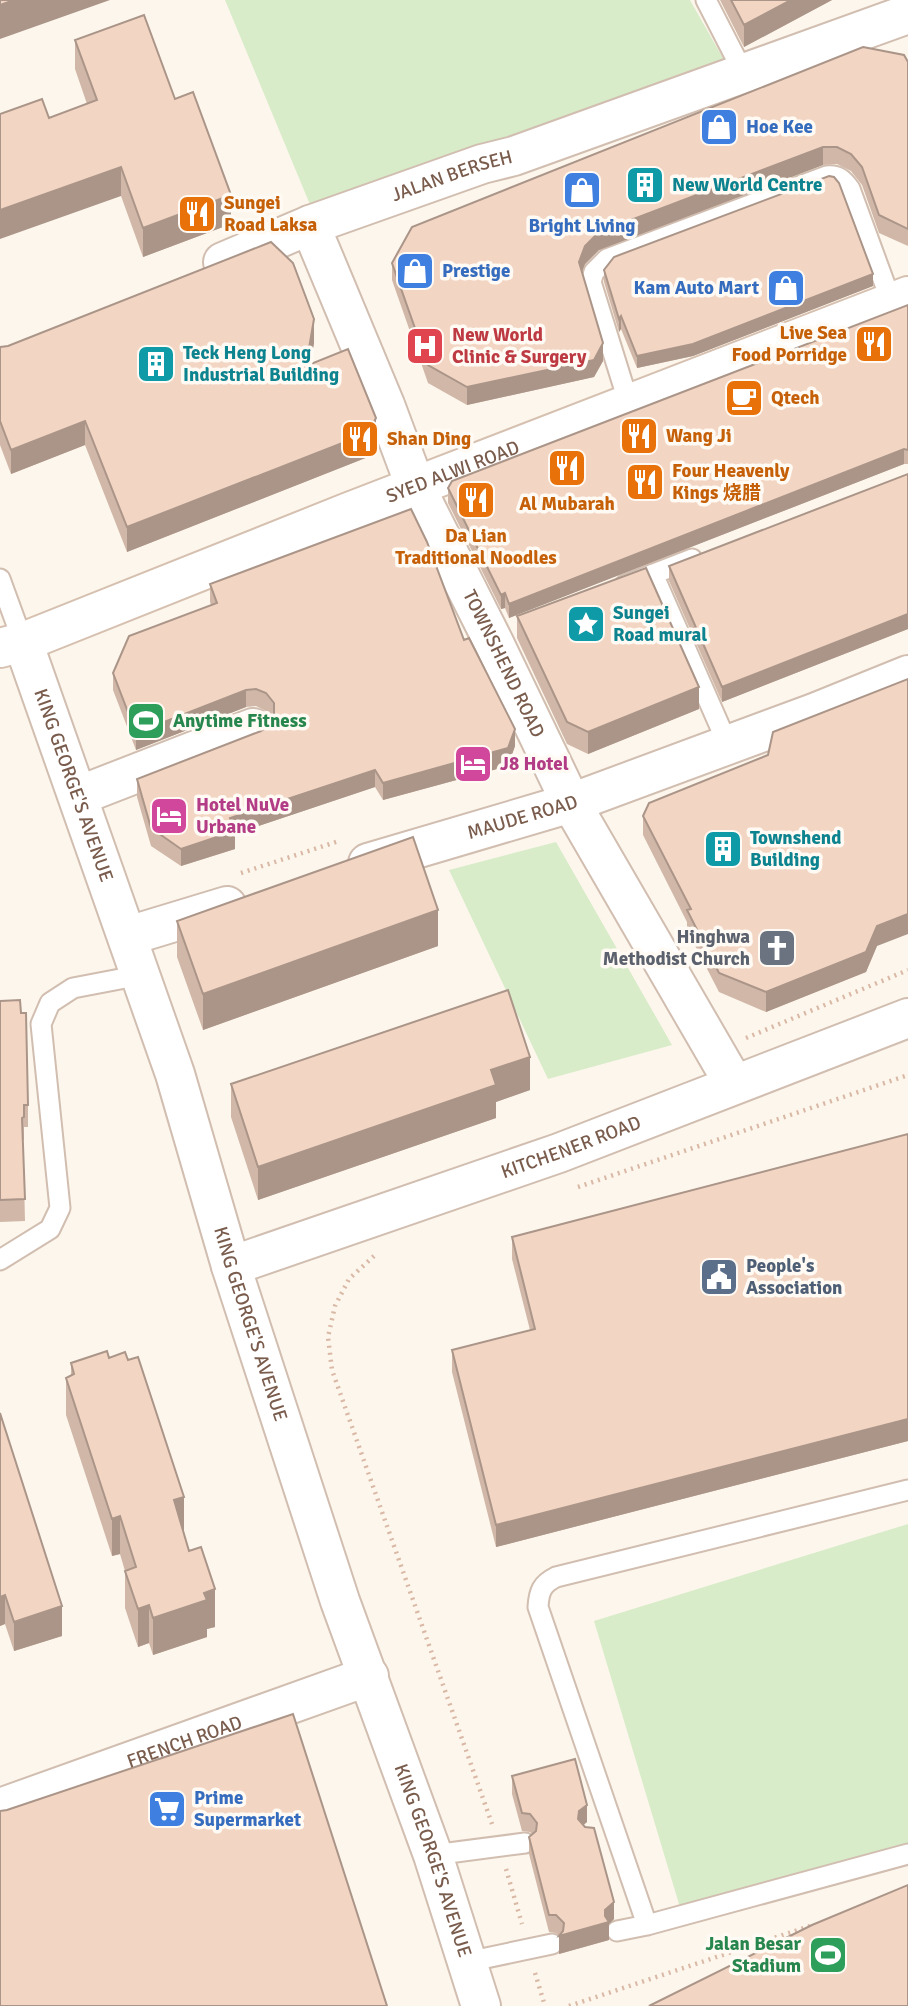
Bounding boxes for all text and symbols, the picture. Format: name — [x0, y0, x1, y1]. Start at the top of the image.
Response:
shop icon: Hoe Kee — [698, 106, 740, 148]
place label: Hoe Kee — [746, 115, 813, 139]
street label: JALAN BERSEH — [388, 145, 515, 207]
building icon: New World Centre — [624, 164, 666, 206]
shop icon: Bright Living — [561, 169, 603, 211]
place label: New World Centre — [672, 173, 822, 197]
place label: Sungei Road Laksa — [224, 191, 317, 237]
restaurant icon: Sungei Road Laksa — [176, 193, 218, 235]
place label: Bright Living — [528, 214, 636, 238]
shop icon: Prestige — [394, 250, 436, 292]
place label: Prestige — [442, 259, 511, 283]
shop icon: Kam Auto Mart — [765, 267, 807, 309]
place label: Kam Auto Mart — [634, 276, 759, 300]
place label: Live Sea Food Porridge — [732, 321, 847, 367]
place label: New World Clinic & Surgery — [452, 323, 587, 369]
restaurant icon: Live Sea Food Porridge — [853, 323, 895, 365]
hospital icon: New World Clinic & Surgery — [404, 325, 446, 367]
place label: Teck Heng Long Industrial Building — [183, 341, 339, 387]
building icon: Teck Heng Long Industrial Building — [135, 343, 177, 385]
cafe icon: Qtech — [723, 377, 765, 419]
place label: Qtech — [771, 386, 819, 410]
restaurant icon: Wang Ji — [618, 415, 660, 457]
restaurant icon: Shan Ding — [339, 418, 381, 460]
place label: Wang Ji — [666, 424, 732, 448]
place label: Shan Ding — [387, 427, 471, 451]
street label: SYED ALWI ROAD — [383, 435, 523, 509]
restaurant icon: Al Mubarah — [546, 447, 588, 489]
place label: Four Heavenly Kings 烧腊 — [672, 459, 790, 505]
restaurant icon: Four Heavenly Kings 烧腊 — [624, 461, 666, 503]
restaurant icon: Da Lian Traditional Noodles — [455, 479, 497, 521]
place label: Al Mubarah — [519, 492, 615, 516]
place label: Da Lian Traditional Noodles — [395, 524, 557, 570]
street label: TOWNSHEND ROAD — [457, 586, 550, 741]
place label: Sungei Road mural — [613, 601, 707, 647]
place icon: Sungei Road mural — [565, 603, 607, 645]
street label: KING GEORGE'S AVENUE — [28, 686, 118, 885]
sports icon: Anytime Fitness — [125, 700, 167, 742]
place label: Anytime Fitness — [173, 709, 307, 733]
hotel icon: J8 Hotel — [452, 743, 494, 785]
place label: J8 Hotel — [500, 752, 569, 776]
street label: MAUDE ROAD — [464, 790, 581, 845]
place label: Hotel NuVe Urbane — [196, 793, 289, 839]
hotel icon: Hotel NuVe Urbane — [148, 795, 190, 837]
place label: Townshend Building — [750, 826, 842, 872]
building icon: Townshend Building — [702, 828, 744, 870]
place label: Hinghwa Methodist Church — [603, 925, 750, 971]
church icon: Hinghwa Methodist Church — [756, 927, 798, 969]
street label: KITCHENER ROAD — [498, 1110, 644, 1184]
street label: KING GEORGE'S AVENUE — [208, 1224, 293, 1424]
place label: People's Association — [746, 1254, 842, 1300]
public building icon: People's Association — [698, 1256, 740, 1298]
street label: FRENCH ROAD — [124, 1710, 245, 1774]
street label: KING GEORGE'S AVENUE — [389, 1760, 477, 1960]
place label: Prime Supermarket — [194, 1786, 301, 1832]
supermarket icon: Prime Supermarket — [146, 1788, 188, 1830]
place label: Jalan Besar Stadium — [706, 1932, 801, 1978]
sports icon: Jalan Besar Stadium — [807, 1934, 849, 1976]

